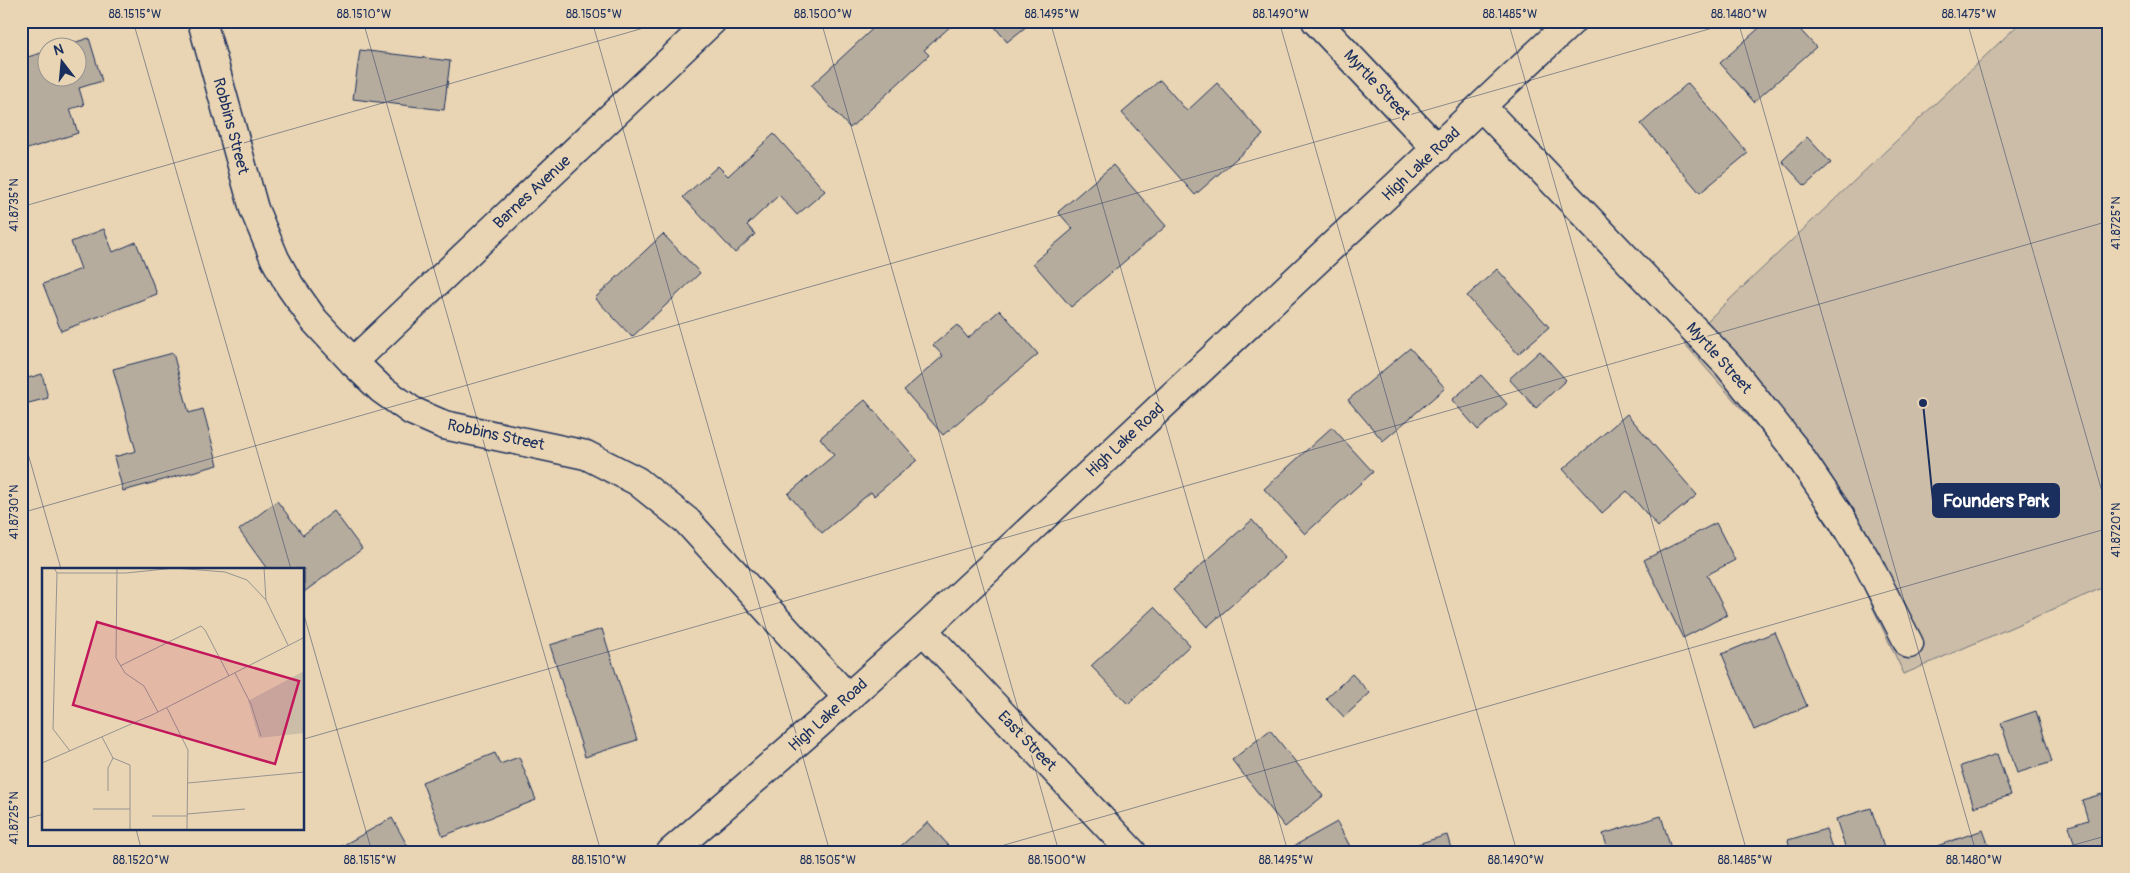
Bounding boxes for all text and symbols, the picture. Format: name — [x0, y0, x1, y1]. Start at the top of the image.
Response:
text: 88.1515°W — [109, 7, 161, 22]
text: 88.1510°W — [337, 7, 391, 22]
text: 88.1505°W — [566, 7, 622, 22]
text: 88.1500°W — [794, 7, 852, 22]
text: 88.1495°W — [1025, 7, 1079, 22]
text: 88.1490°W — [1253, 7, 1309, 22]
text: 88.1485°W — [1483, 7, 1537, 22]
text: 88.1480°W — [1711, 7, 1767, 22]
text: 88.1475°W — [1942, 7, 1996, 22]
north arrow — [38, 38, 88, 88]
text: N — [52, 41, 65, 59]
street label: Myrtle Street — [1339, 46, 1415, 125]
street label: Robbins Street — [209, 76, 254, 177]
street label: High Lake Road — [1378, 123, 1464, 205]
street label: Barnes Avenue — [489, 151, 575, 233]
text: 41.8735°N — [7, 178, 22, 232]
text: 41.8725°N — [2109, 196, 2124, 250]
street label: Myrtle Street — [1682, 318, 1757, 398]
street label: High Lake Road — [1082, 399, 1168, 481]
street label: Robbins Street — [445, 415, 547, 455]
callout: Founders Park — [1933, 484, 2059, 517]
text: 41.8730°N — [7, 485, 22, 539]
text: Founders Park — [1943, 490, 2050, 513]
text: 41.8720°N — [2109, 503, 2124, 557]
inset map — [42, 568, 305, 830]
street label: High Lake Road — [784, 674, 872, 756]
street label: East Street — [993, 707, 1061, 776]
text: 41.8725°N — [7, 791, 22, 845]
text: 88.1520°W — [113, 853, 169, 868]
text: 88.1515°W — [344, 853, 396, 868]
text: 88.1510°W — [572, 853, 626, 868]
text: 88.1505°W — [800, 853, 856, 868]
text: 88.1500°W — [1028, 853, 1086, 868]
text: 88.1495°W — [1259, 853, 1313, 868]
text: 88.1490°W — [1488, 853, 1544, 868]
text: 88.1485°W — [1718, 853, 1772, 868]
text: 88.1480°W — [1946, 853, 2002, 868]

